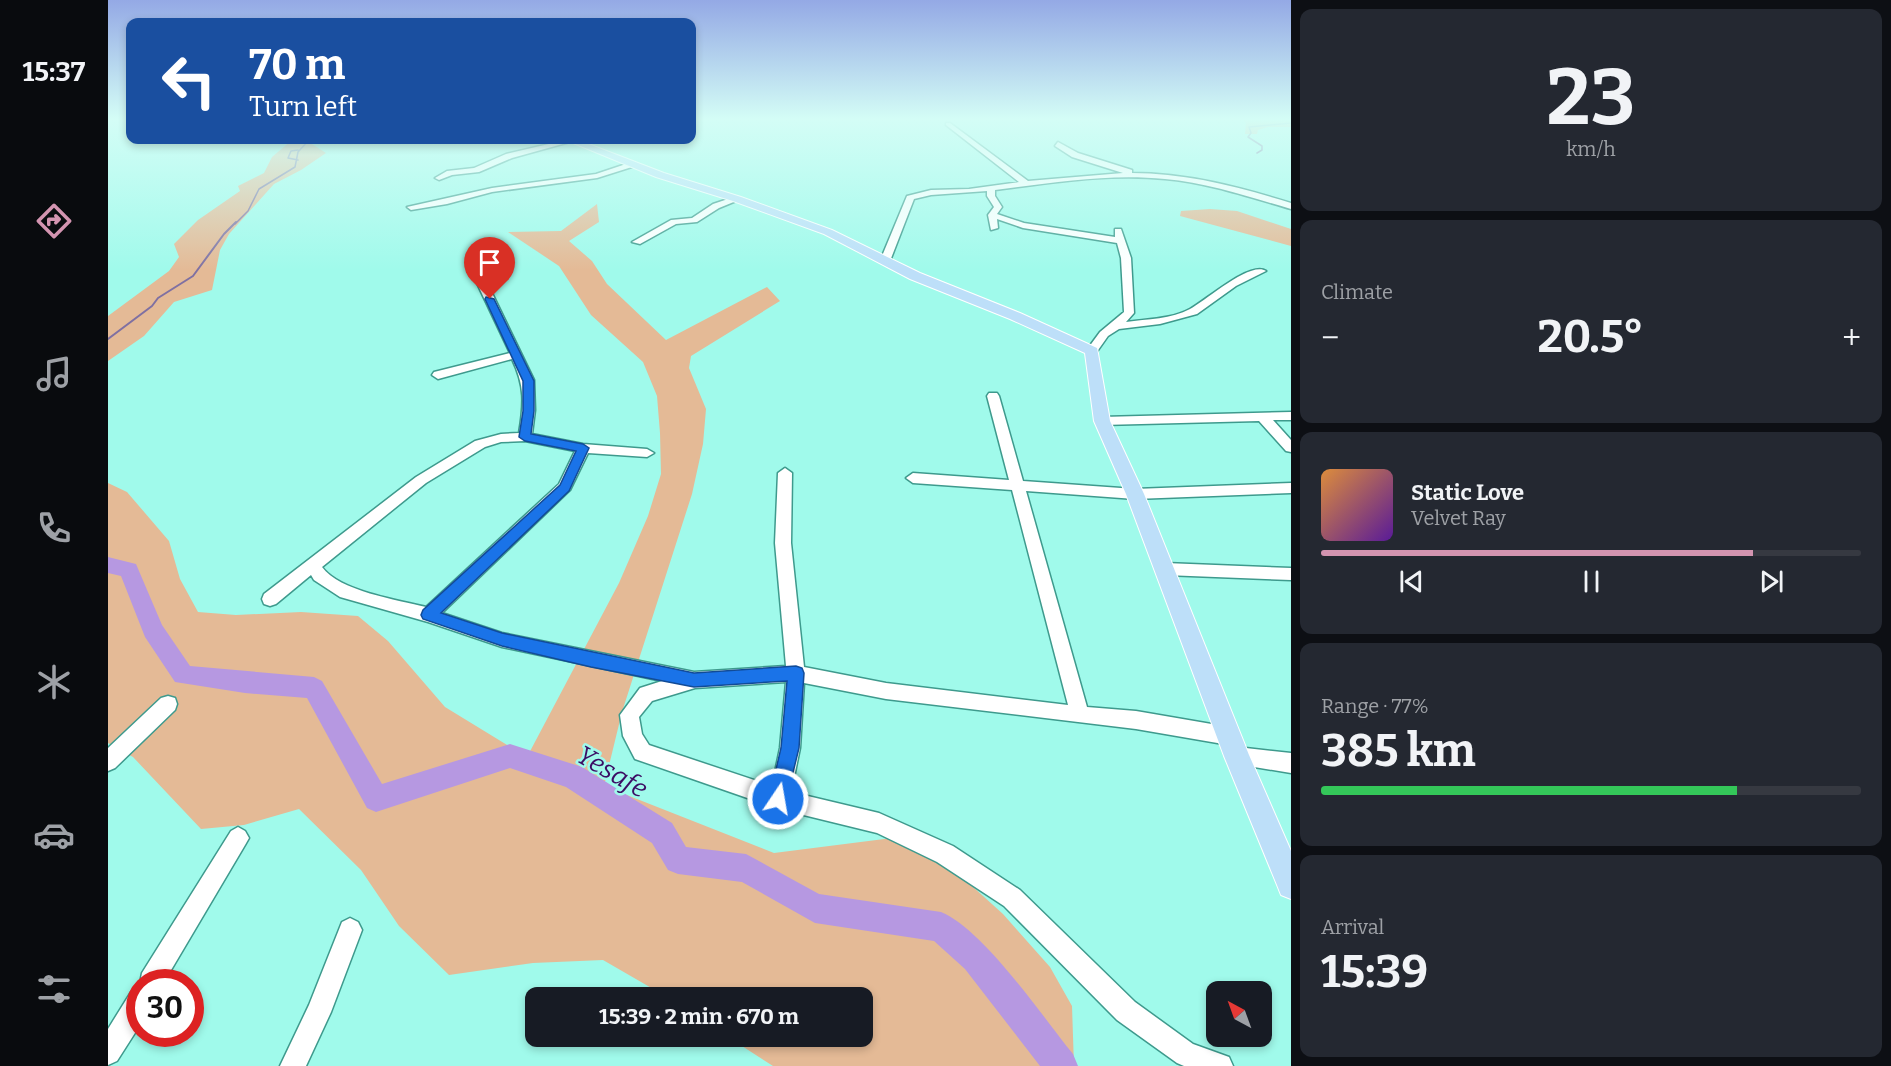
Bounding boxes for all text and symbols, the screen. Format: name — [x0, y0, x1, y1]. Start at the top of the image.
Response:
text: 70 m — [249, 40, 345, 90]
icon: left — [150, 42, 228, 120]
text: 23 — [1547, 51, 1635, 145]
text: 15:37 — [23, 56, 85, 88]
text: Turn left — [249, 91, 357, 123]
text: km/h — [1566, 137, 1616, 161]
icon: directions — [33, 200, 75, 242]
pin — [464, 237, 515, 299]
icon: arrive — [473, 246, 506, 279]
text: Climate — [1321, 280, 1393, 304]
text: 20.5° — [1538, 310, 1644, 364]
text: − — [1321, 318, 1339, 358]
text: + — [1842, 318, 1861, 358]
icon: music — [33, 353, 75, 395]
text: Static Love — [1411, 479, 1524, 506]
text: Velvet Ray — [1411, 506, 1506, 530]
icon: phone — [33, 507, 75, 549]
icon: previous — [1395, 565, 1428, 598]
icon: pause — [1575, 565, 1608, 598]
icon: next — [1755, 565, 1788, 598]
icon: climate — [33, 661, 75, 703]
text: Range · 77% — [1321, 694, 1429, 718]
text: 385 km — [1321, 724, 1476, 778]
water label: Yesafe — [571, 739, 653, 805]
position arrow — [746, 767, 810, 831]
icon: car — [33, 814, 75, 856]
text: Arrival — [1321, 915, 1384, 939]
text: 15:39 — [1321, 945, 1428, 999]
icon: filters — [33, 968, 75, 1010]
speed limit sign: 30 — [126, 969, 204, 1047]
north arrow — [1206, 981, 1272, 1047]
map controls — [1206, 981, 1272, 1047]
text: 15:39 · 2 min · 670 m — [599, 1003, 799, 1030]

